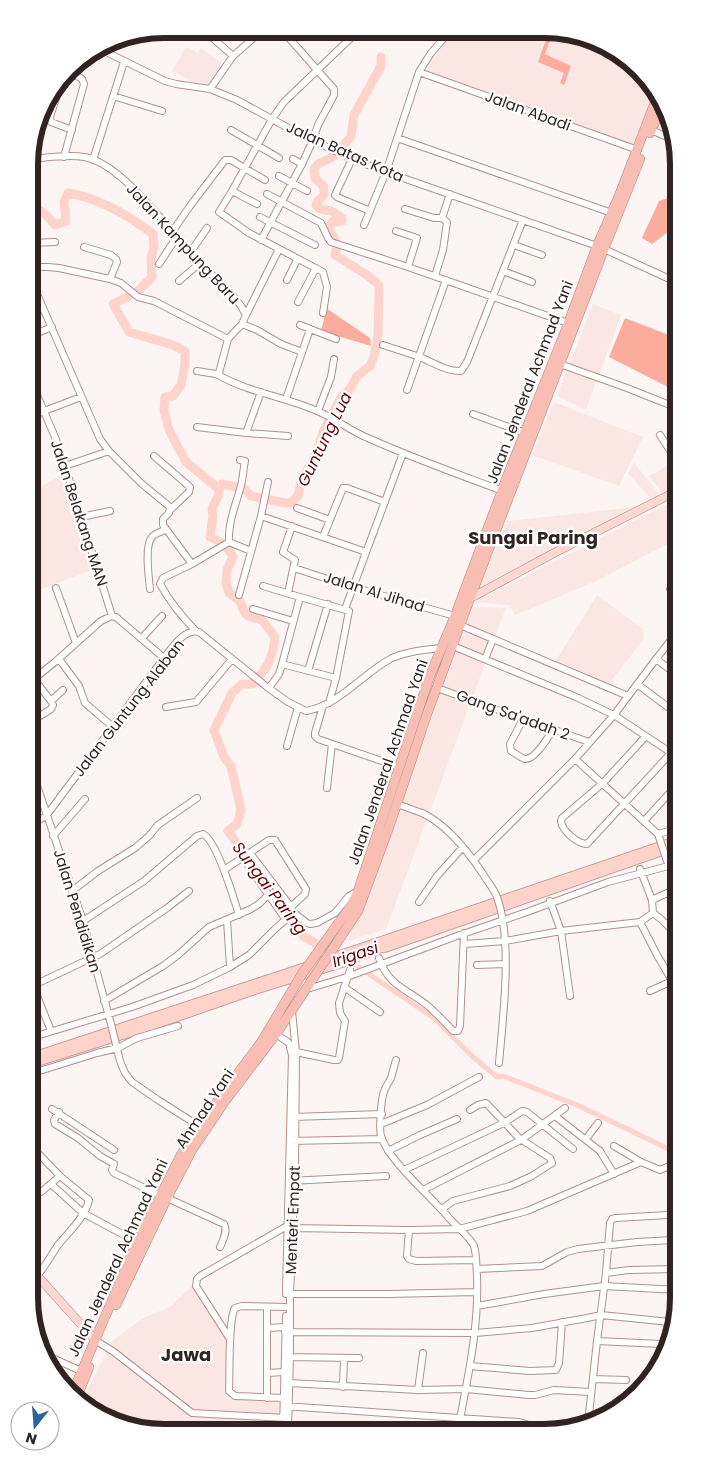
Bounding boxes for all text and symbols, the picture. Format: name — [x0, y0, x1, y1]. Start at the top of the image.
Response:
street label: Jalan Abadi — [482, 85, 574, 136]
street label: Jalan Batas Kota — [283, 116, 407, 187]
street label: Jalan Kampung Baru — [122, 179, 245, 309]
street label: Jalan Jenderal Achmad Yani — [481, 277, 578, 486]
water label: Guntung Lua — [292, 388, 357, 490]
street label: Jalan Belakang MAN — [46, 437, 113, 589]
district label: Sungai Paring — [468, 525, 598, 550]
street label: Jalan Al Jihad — [321, 566, 427, 617]
street label: Jalan Guntung Alaban — [68, 635, 189, 781]
street label: Jalan Jenderal Achmad Yani — [342, 656, 433, 867]
street label: Gang Sa'adah 2 — [453, 684, 573, 745]
water label: Sungai Paring — [227, 837, 312, 940]
street label: Jalan Pendidikan — [49, 846, 106, 975]
water label: Irigasi — [329, 935, 382, 973]
street label: Ahmad Yani — [170, 1065, 239, 1153]
street label: Jalan Jenderal Achmad Yani — [62, 1155, 173, 1360]
street label: Menteri Empat — [280, 1165, 305, 1275]
district label: Jawa — [161, 1342, 211, 1367]
north arrow — [10, 1401, 60, 1451]
text: N — [23, 1427, 39, 1450]

